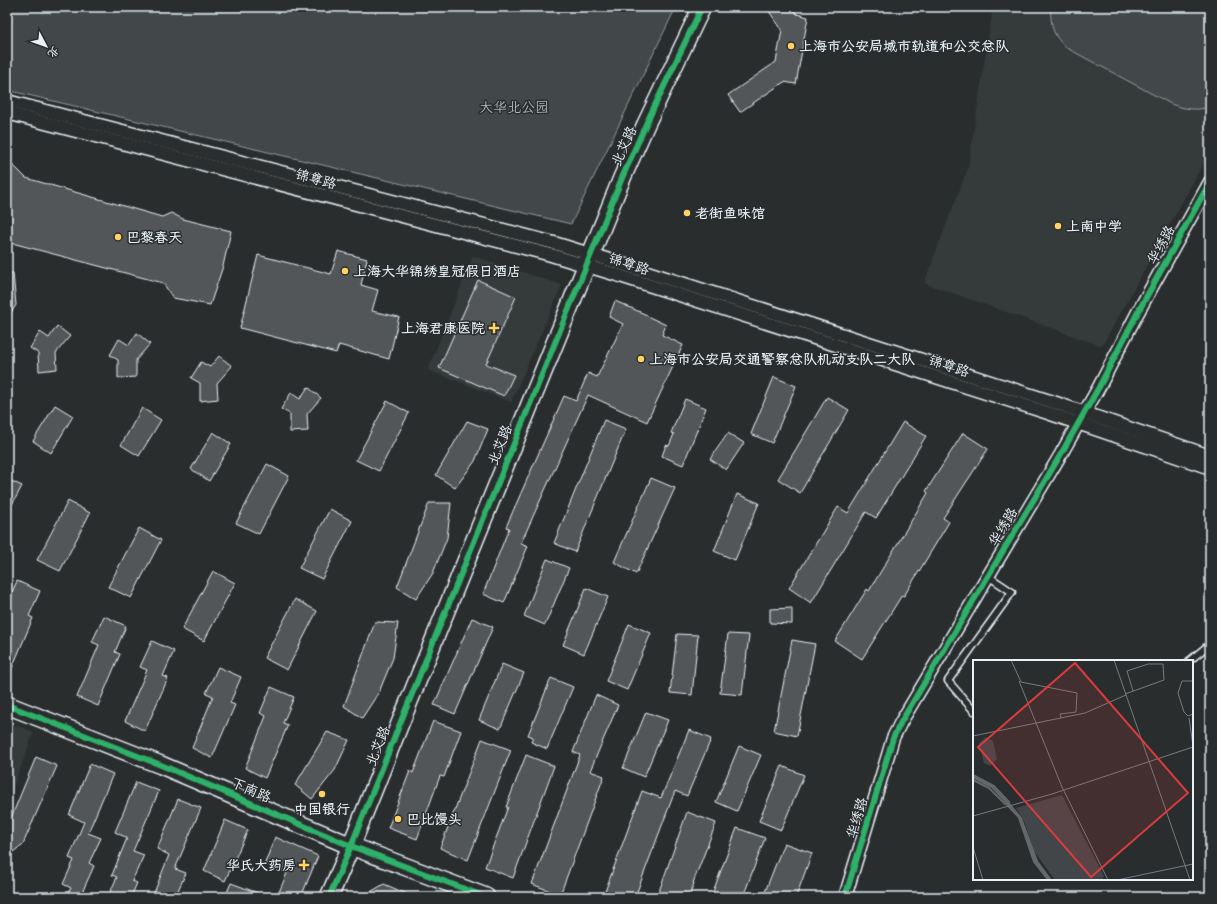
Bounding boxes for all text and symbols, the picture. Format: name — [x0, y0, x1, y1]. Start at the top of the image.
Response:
north arrow — [26, 26, 66, 66]
place label: 上海市公安局城市轨道和公交总队 — [799, 38, 1009, 55]
marker: 上海市公安局城市轨道和公交总队 — [786, 41, 796, 51]
text: 北 — [45, 44, 62, 61]
park label: 大华北公园 — [479, 99, 549, 116]
street label: 北艾路 — [608, 123, 640, 169]
street label: 锦尊路 — [294, 165, 338, 193]
place label: 老街鱼味馆 — [695, 205, 765, 222]
marker: 老街鱼味馆 — [682, 208, 692, 218]
place label: 上南中学 — [1066, 218, 1122, 235]
marker: 上南中学 — [1053, 221, 1063, 231]
street label: 华绣路 — [1143, 223, 1179, 267]
place label: 巴黎春天 — [126, 229, 182, 246]
marker: 巴黎春天 — [113, 232, 123, 242]
street label: 锦尊路 — [606, 249, 652, 279]
place label: 上海大华锦绣皇冠假日酒店 — [353, 263, 521, 280]
marker: 上海大华锦绣皇冠假日酒店 — [340, 266, 350, 276]
place label: 上海君康医院 — [401, 320, 485, 337]
marker: 上海君康医院 — [488, 322, 500, 334]
place label: 上海市公安局交通警察总队机动支队二大队 — [649, 351, 915, 368]
street label: 锦尊路 — [926, 351, 972, 381]
marker: 上海市公安局交通警察总队机动支队二大队 — [636, 354, 646, 364]
street label: 北艾路 — [484, 422, 516, 468]
street label: 华绣路 — [985, 505, 1021, 549]
inset map — [973, 660, 1193, 880]
street label: 北艾路 — [362, 723, 394, 769]
street label: 下南路 — [228, 774, 274, 806]
marker: 中国银行 — [317, 789, 327, 799]
street label: 华绣路 — [843, 795, 871, 841]
place label: 中国银行 — [294, 801, 350, 818]
place label: 巴比馒头 — [406, 811, 462, 828]
marker: 巴比馒头 — [393, 814, 403, 824]
place label: 华氏大药房 — [226, 857, 296, 874]
marker: 华氏大药房 — [299, 860, 309, 870]

